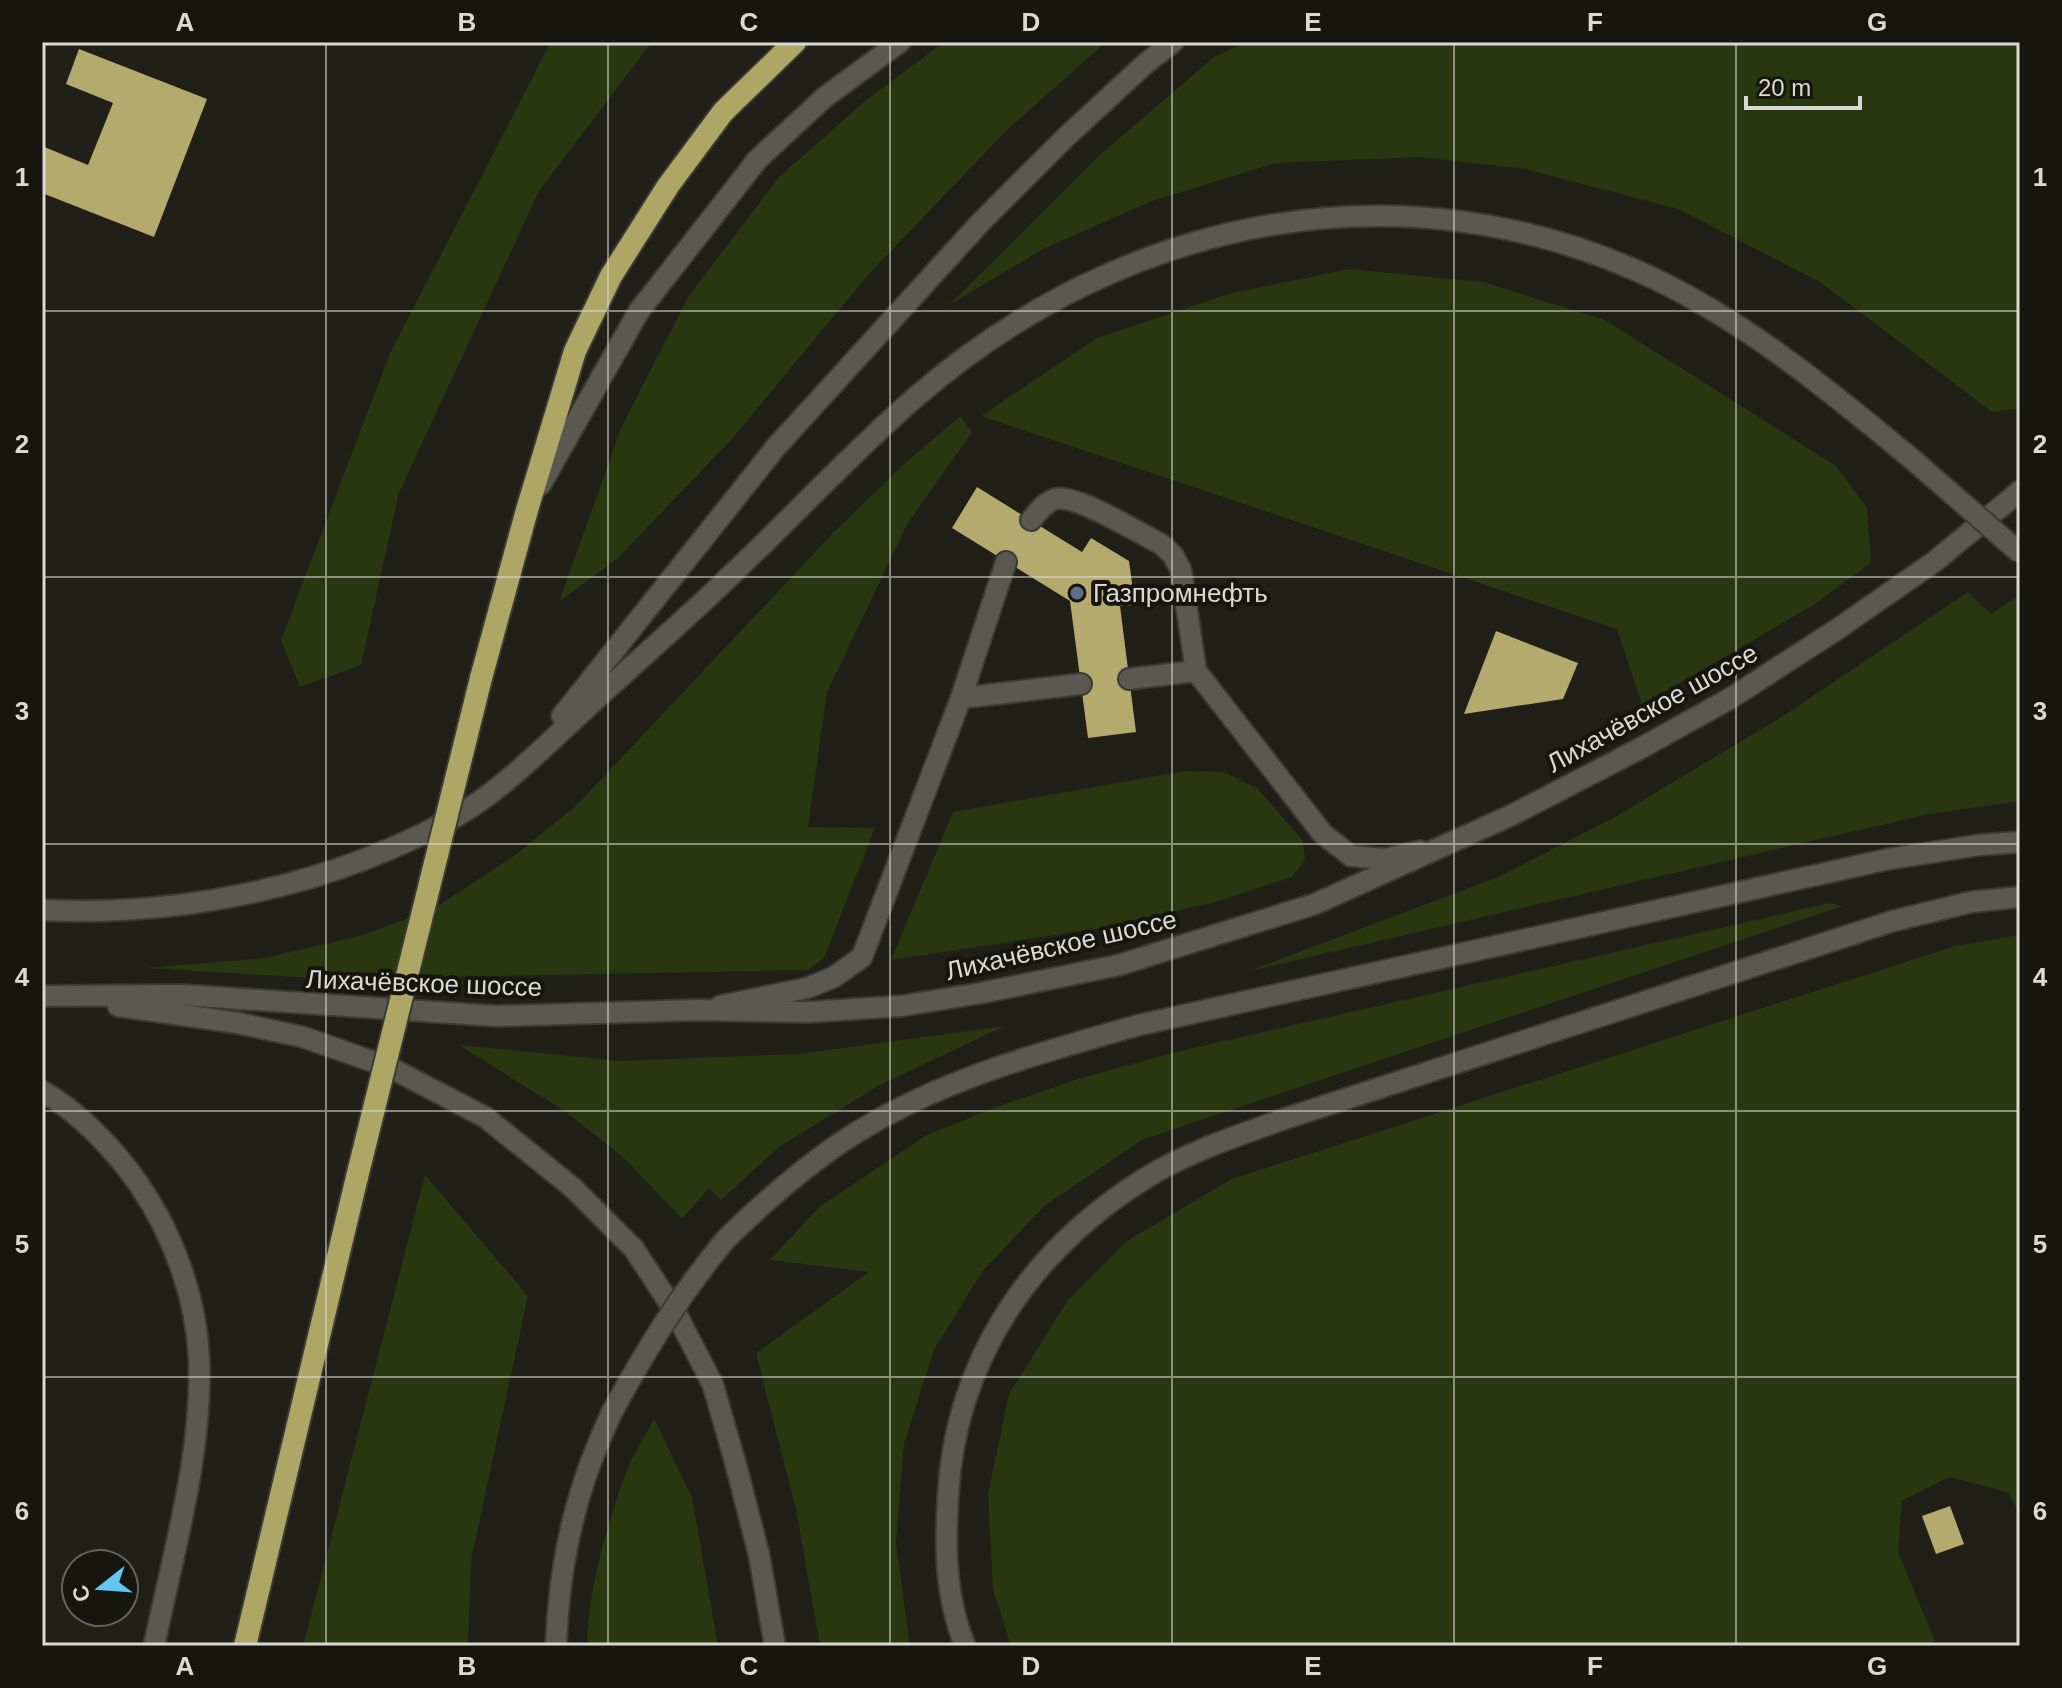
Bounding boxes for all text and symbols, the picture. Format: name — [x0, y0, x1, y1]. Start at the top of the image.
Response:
text: A — [176, 7, 195, 37]
text: B — [458, 7, 476, 37]
text: C — [740, 7, 759, 37]
text: D — [1022, 7, 1040, 37]
text: E — [1304, 7, 1322, 37]
text: F — [1587, 7, 1603, 37]
text: G — [1867, 7, 1887, 37]
scale bar — [1746, 60, 1860, 110]
text: 20 m — [1758, 74, 1811, 101]
text: 1 — [15, 162, 29, 192]
text: 1 — [2033, 162, 2047, 192]
text: 2 — [15, 429, 29, 459]
text: 2 — [2033, 429, 2047, 459]
place label: Газпромнефть — [1093, 578, 1268, 608]
marker: Газпромнефть — [1068, 584, 1086, 602]
street label: Лихачёвское шоссе — [1541, 638, 1763, 778]
text: 3 — [15, 696, 29, 726]
text: 3 — [2033, 696, 2047, 726]
street label: Лихачёвское шоссе — [942, 904, 1180, 986]
text: 4 — [15, 962, 30, 992]
text: 4 — [2033, 962, 2048, 992]
street label: Лихачёвское шоссе — [305, 964, 543, 1002]
text: 5 — [15, 1229, 29, 1259]
text: 5 — [2033, 1229, 2047, 1259]
text: 6 — [15, 1496, 29, 1526]
text: 6 — [2033, 1496, 2047, 1526]
north arrow — [60, 1548, 140, 1628]
text: С — [67, 1582, 96, 1605]
text: A — [176, 1651, 195, 1681]
text: B — [458, 1651, 476, 1681]
text: C — [740, 1651, 759, 1681]
text: D — [1022, 1651, 1040, 1681]
text: E — [1304, 1651, 1322, 1681]
text: F — [1587, 1651, 1603, 1681]
text: G — [1867, 1651, 1887, 1681]

